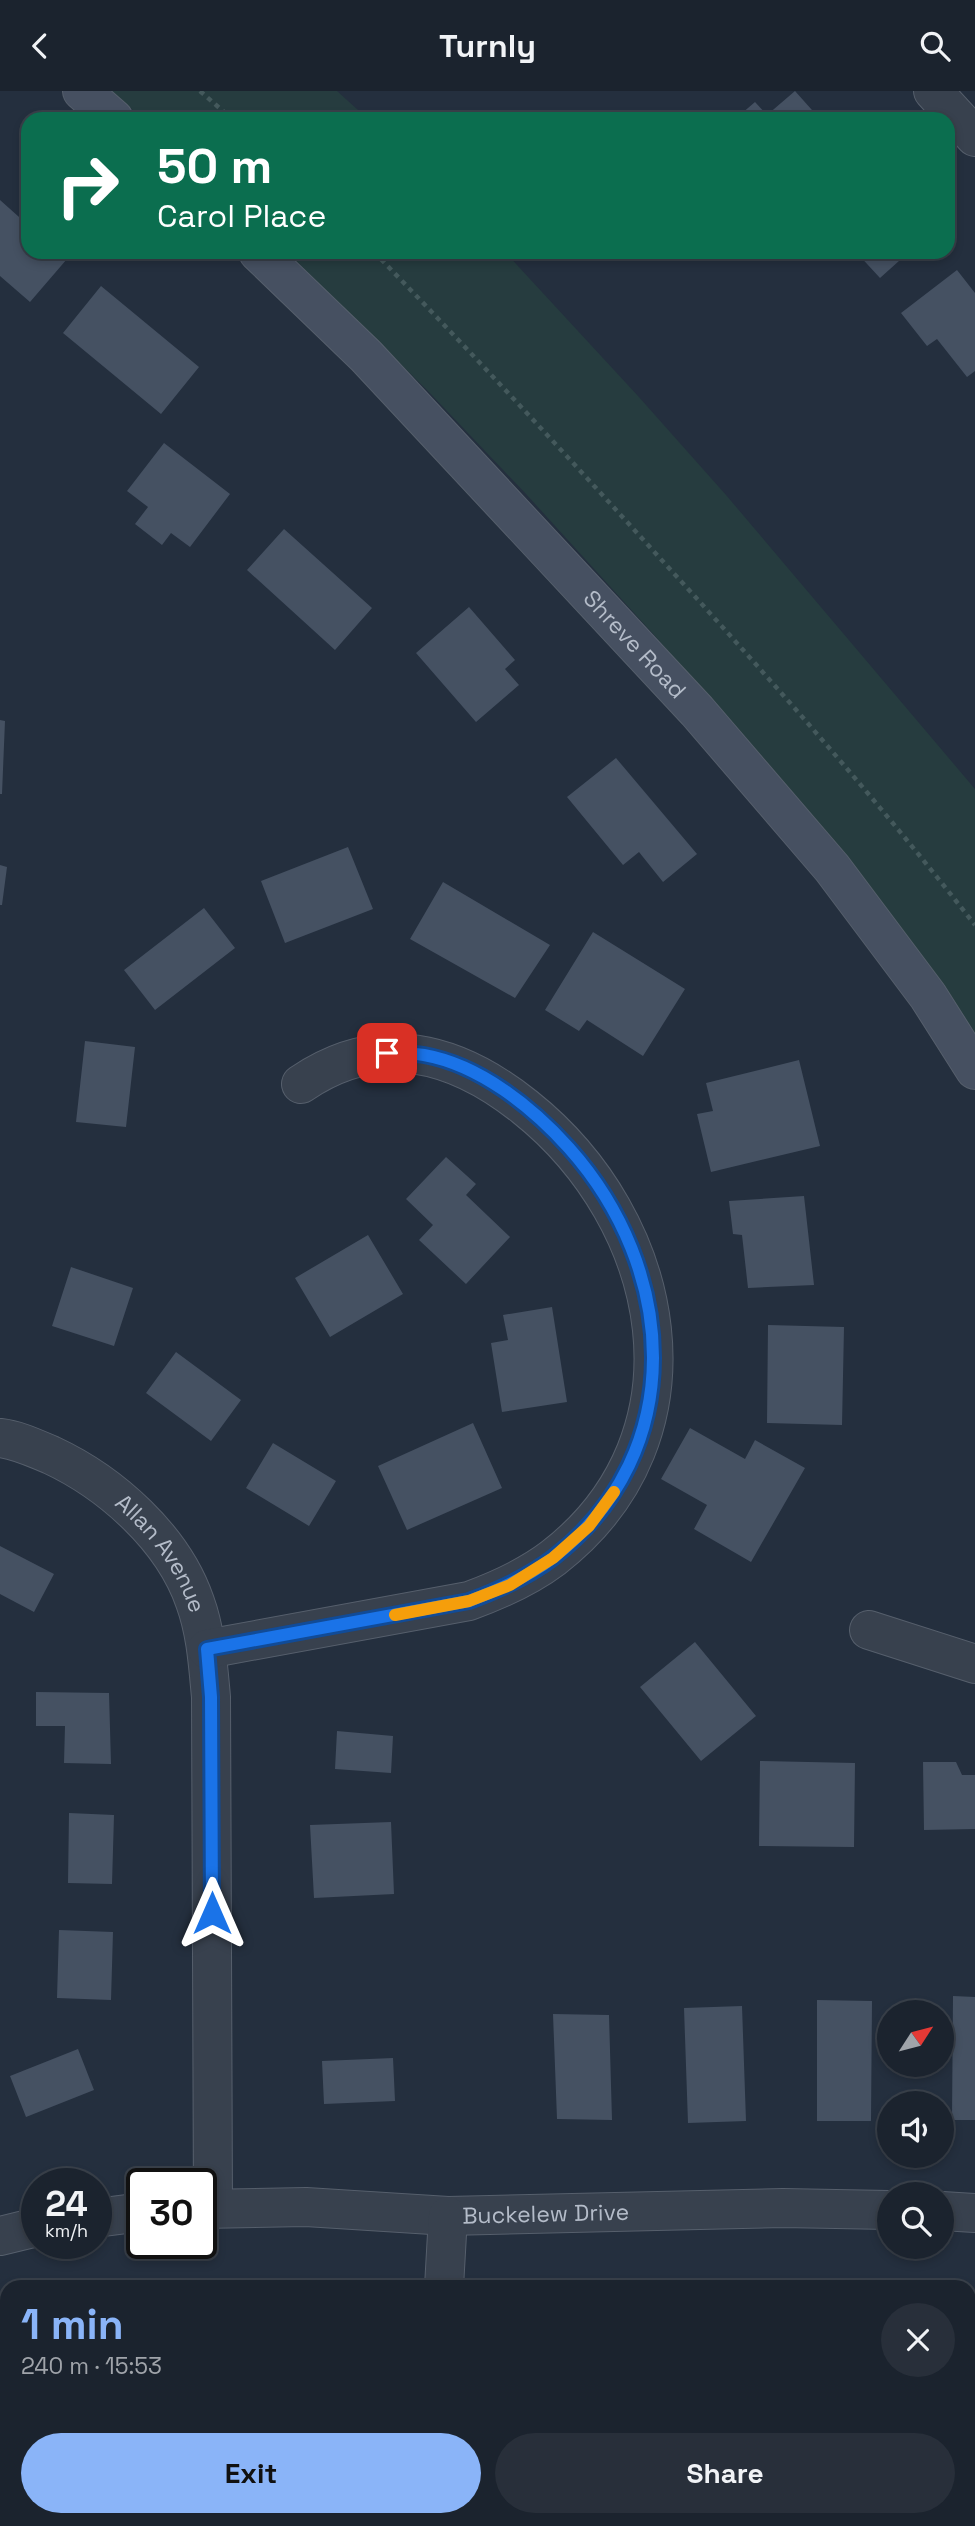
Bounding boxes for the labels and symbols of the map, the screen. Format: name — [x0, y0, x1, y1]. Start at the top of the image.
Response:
street label: Shreve Road — [577, 584, 693, 705]
pin — [357, 1023, 417, 1083]
street label: Allan Avenue — [109, 1487, 213, 1617]
position arrow — [175, 1876, 249, 1950]
north arrow — [877, 2000, 954, 2077]
speed limit sign: 30 — [126, 2168, 217, 2259]
street label: Buckelew Drive — [462, 2197, 629, 2231]

